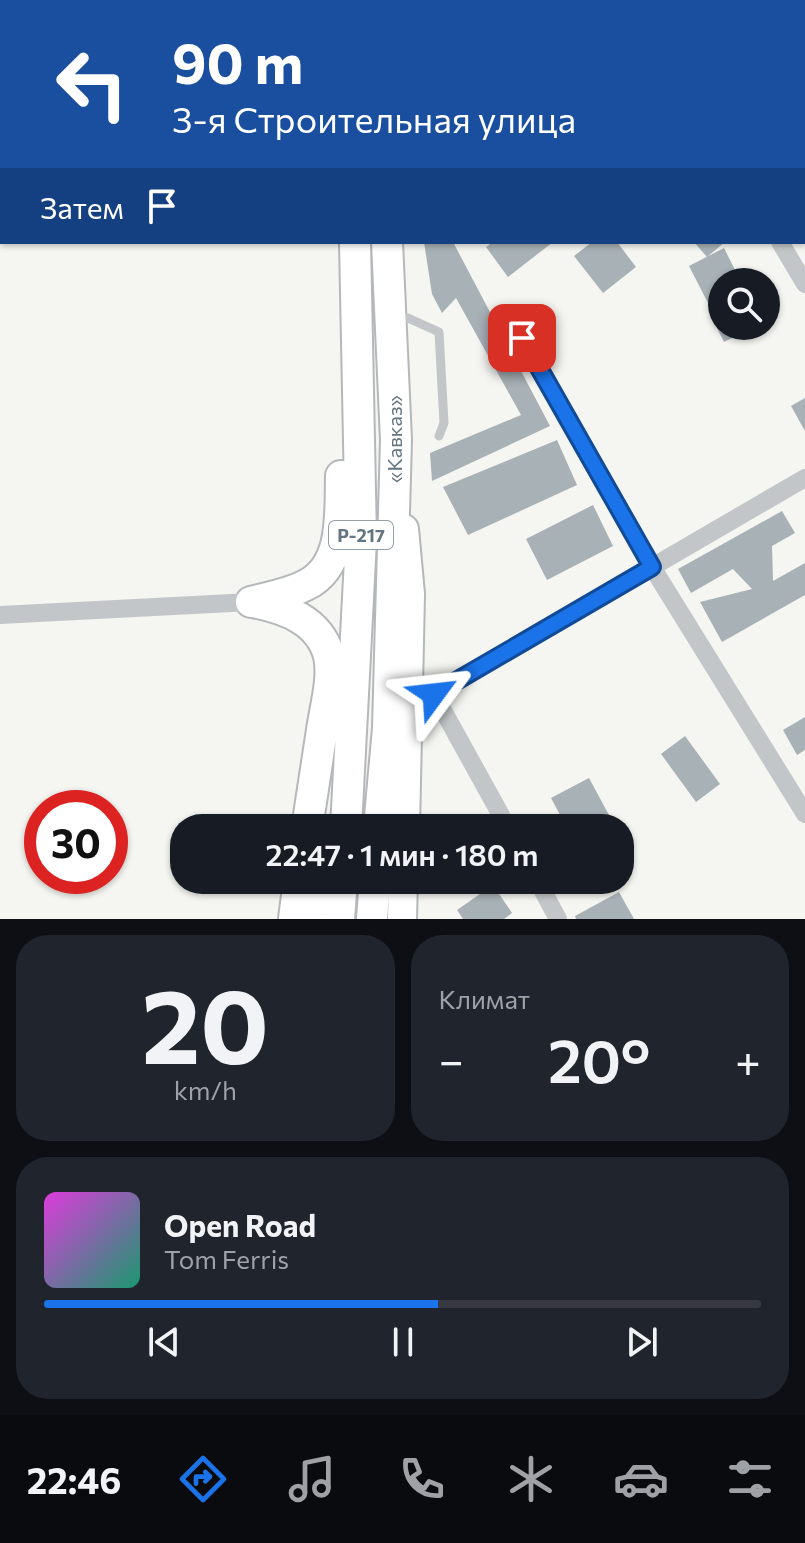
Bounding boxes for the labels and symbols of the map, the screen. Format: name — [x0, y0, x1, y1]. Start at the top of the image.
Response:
pin — [488, 304, 556, 372]
street label: «Кавказ» — [382, 395, 406, 483]
road number: Р-217 — [329, 521, 393, 549]
position arrow — [392, 652, 476, 736]
speed limit sign: 30 — [24, 790, 128, 894]

